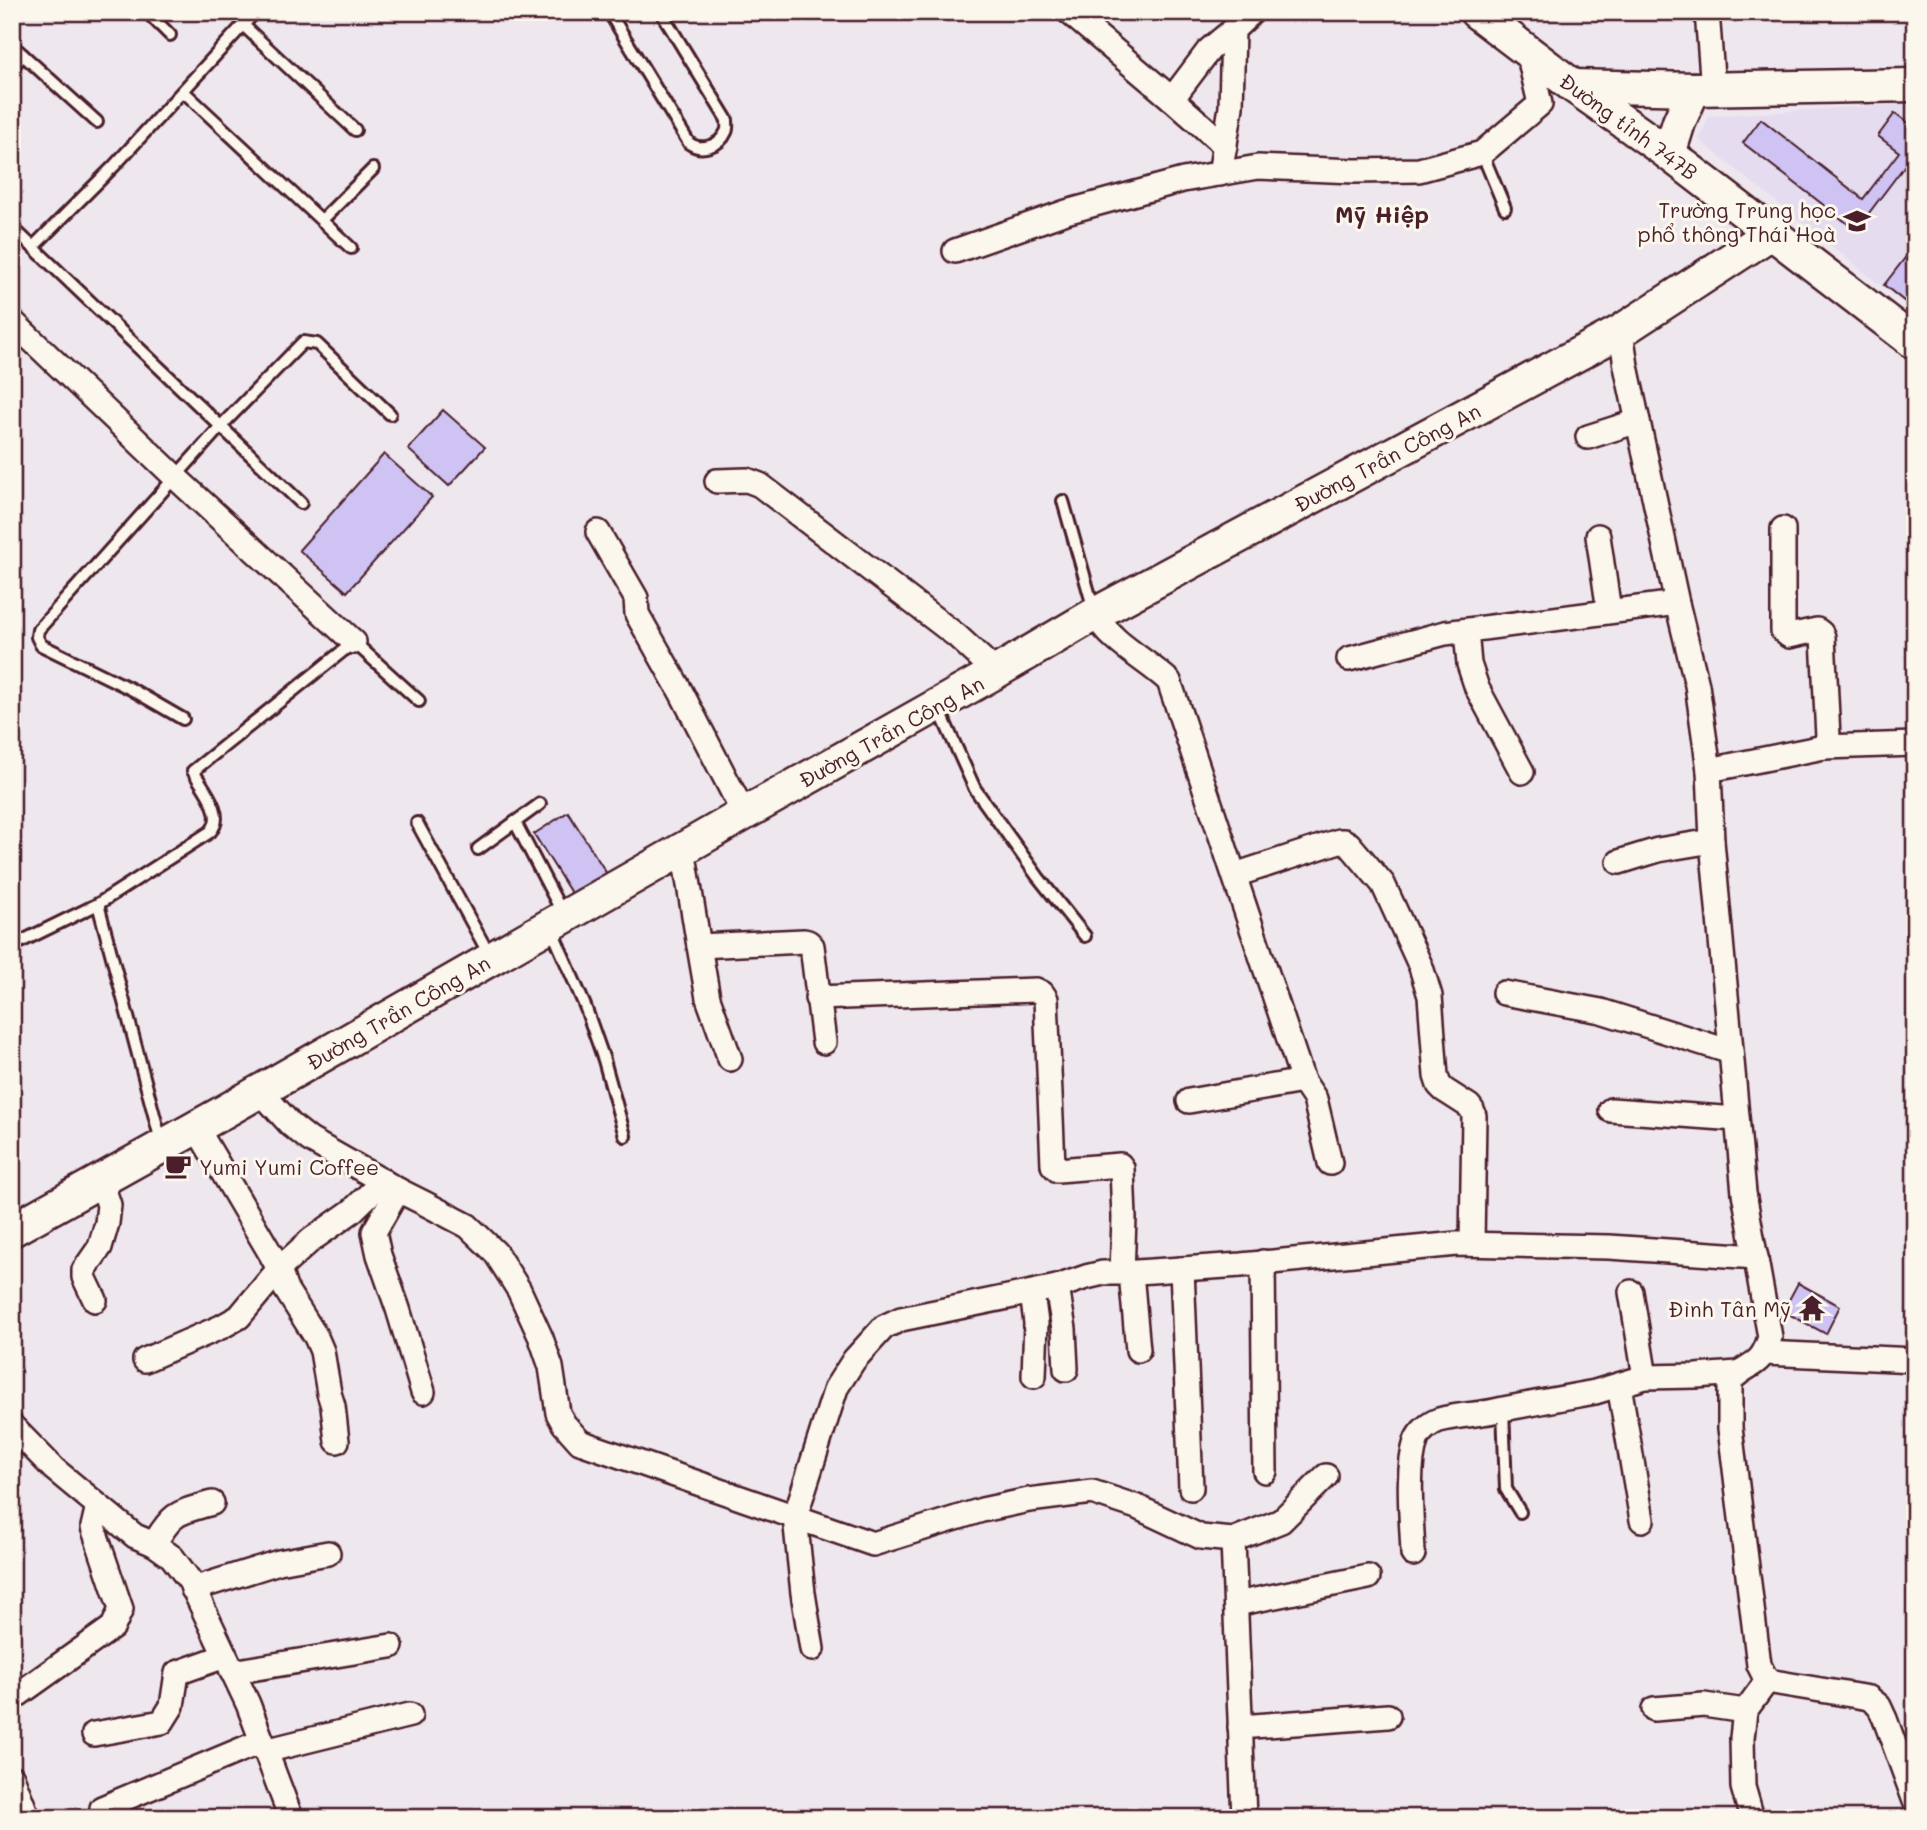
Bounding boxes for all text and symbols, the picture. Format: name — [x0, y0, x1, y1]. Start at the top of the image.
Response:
street label: Đường tỉnh 747B — [1555, 67, 1703, 185]
place label: Trường Trung học phổ thông Thái Hoà — [1638, 196, 1836, 247]
district label: Mỹ Hiệp — [1335, 199, 1429, 229]
school or university icon: Trường Trung học phổ thông Thái Hoà — [1842, 206, 1872, 236]
street label: Đường Trần Công An — [1289, 396, 1485, 518]
street label: Đường Trần Công An — [794, 669, 988, 793]
street label: Đường Trần Công An — [301, 948, 495, 1076]
cafe icon: Yumi Yumi Coffee — [163, 1151, 193, 1181]
place label: Yumi Yumi Coffee — [199, 1153, 379, 1180]
temple icon: Đình Tân Mỹ — [1797, 1293, 1827, 1323]
place label: Đình Tân Mỹ — [1668, 1295, 1791, 1322]

